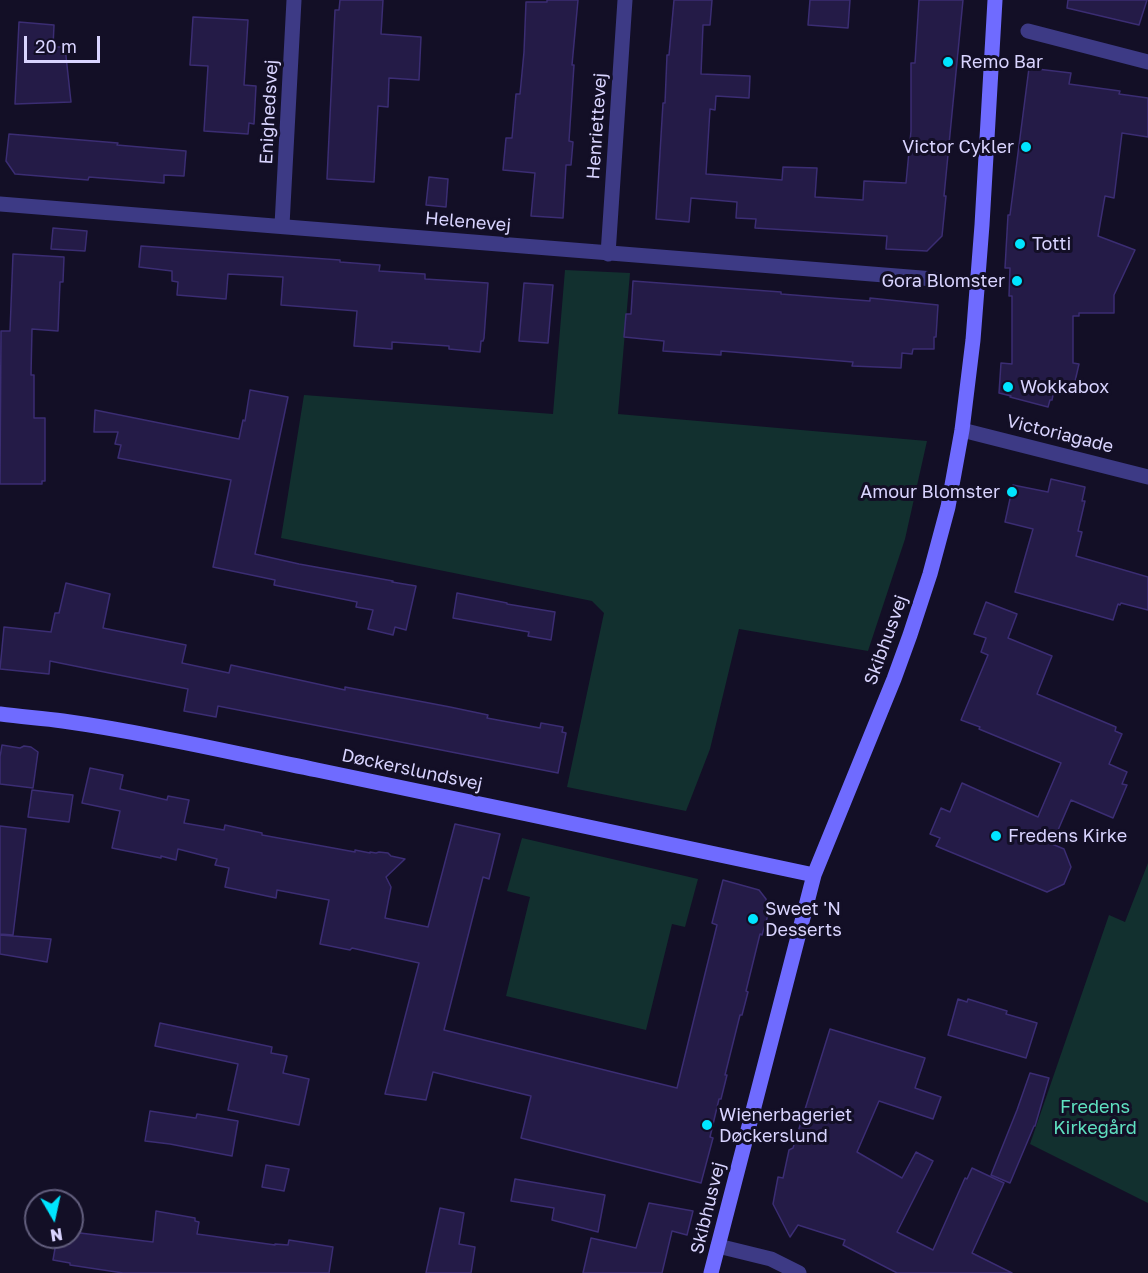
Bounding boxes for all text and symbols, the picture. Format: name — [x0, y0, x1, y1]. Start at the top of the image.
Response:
scale bar — [27, 24, 104, 62]
text: 20 m — [35, 35, 77, 57]
place label: Remo Bar — [960, 51, 1043, 73]
marker: Remo Bar — [941, 55, 955, 69]
street label: Enighedsvej — [255, 59, 283, 165]
street label: Henriettevej — [583, 72, 611, 180]
place label: Victor Cykler — [902, 136, 1014, 158]
marker: Victor Cykler — [1019, 140, 1033, 154]
street label: Helenevej — [424, 207, 512, 237]
place label: Totti — [1032, 233, 1071, 255]
marker: Totti — [1013, 237, 1027, 251]
place label: Gora Blomster — [881, 270, 1005, 292]
marker: Gora Blomster — [1010, 274, 1024, 288]
place label: Wokkabox — [1020, 376, 1109, 398]
marker: Wokkabox — [1001, 380, 1015, 394]
street label: Victoriagade — [1004, 410, 1116, 458]
place label: Amour Blomster — [860, 481, 1000, 503]
marker: Amour Blomster — [1005, 485, 1019, 499]
street label: Skibhusvej — [860, 592, 912, 688]
street label: Døckerslundsvej — [340, 745, 484, 795]
place label: Fredens Kirke — [1008, 825, 1127, 847]
marker: Fredens Kirke — [989, 829, 1003, 843]
place label: Sweet 'N Desserts — [765, 898, 842, 940]
marker: Sweet 'N Desserts — [746, 912, 760, 926]
park label: Fredens Kirkegård — [1053, 1096, 1137, 1138]
place label: Wienerbageriet Døckerslund — [719, 1104, 852, 1146]
marker: Wienerbageriet Døckerslund — [700, 1118, 714, 1132]
street label: Skibhusvej — [686, 1160, 730, 1256]
north arrow — [24, 1189, 84, 1249]
text: N — [49, 1224, 64, 1246]

